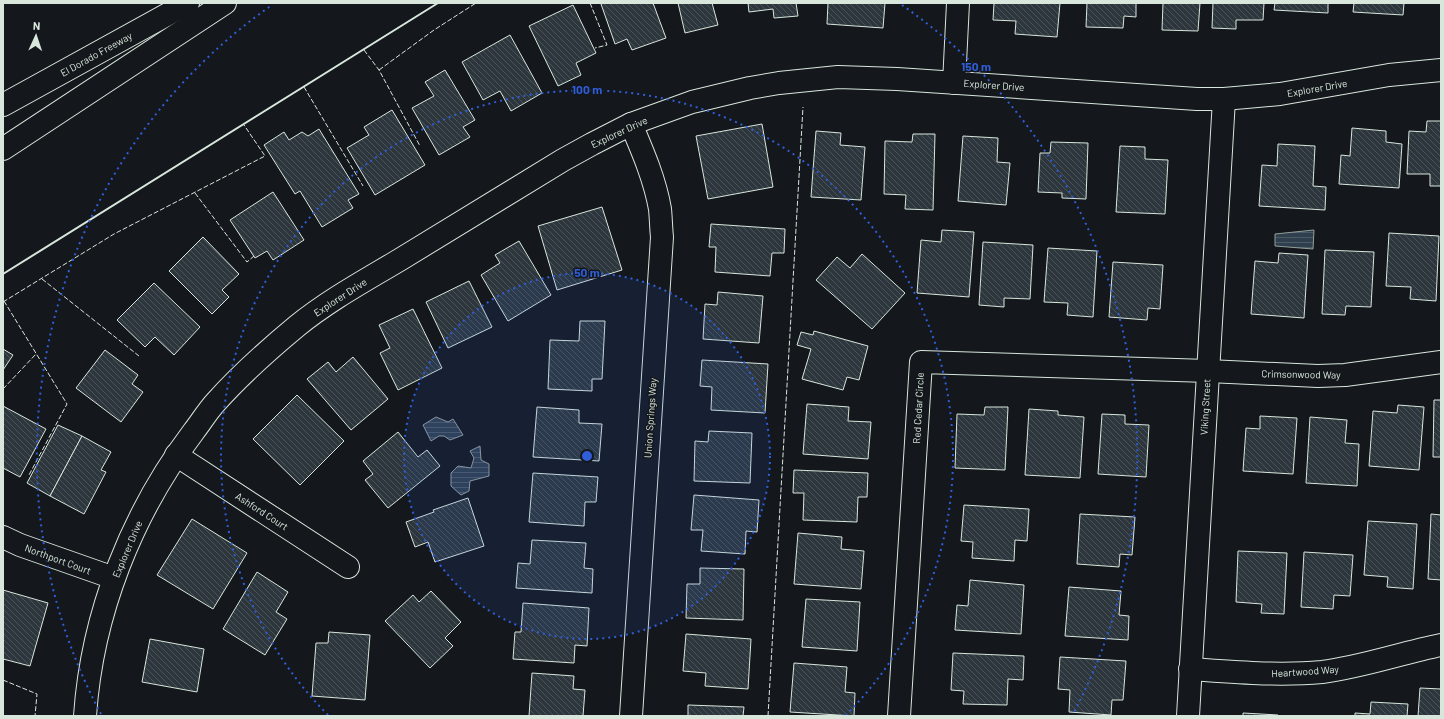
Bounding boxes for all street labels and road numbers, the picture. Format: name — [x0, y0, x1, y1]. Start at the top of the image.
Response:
street label: El Dorado Freeway — [58, 29, 134, 79]
street label: Explorer Drive — [963, 77, 1025, 93]
street label: Explorer Drive — [1286, 77, 1348, 99]
street label: Explorer Drive — [589, 114, 649, 150]
street label: Explorer Drive — [311, 275, 369, 319]
street label: Crimsonwood Way — [1261, 367, 1341, 381]
street label: Red Cedar Circle — [910, 372, 926, 444]
street label: Union Springs Way — [641, 377, 659, 458]
street label: Viking Street — [1198, 378, 1212, 435]
street label: Ashford Court — [234, 490, 291, 533]
street label: Explorer Drive — [110, 519, 144, 579]
street label: Northport Court — [23, 541, 93, 577]
street label: Heartwood Way — [1271, 663, 1340, 679]

